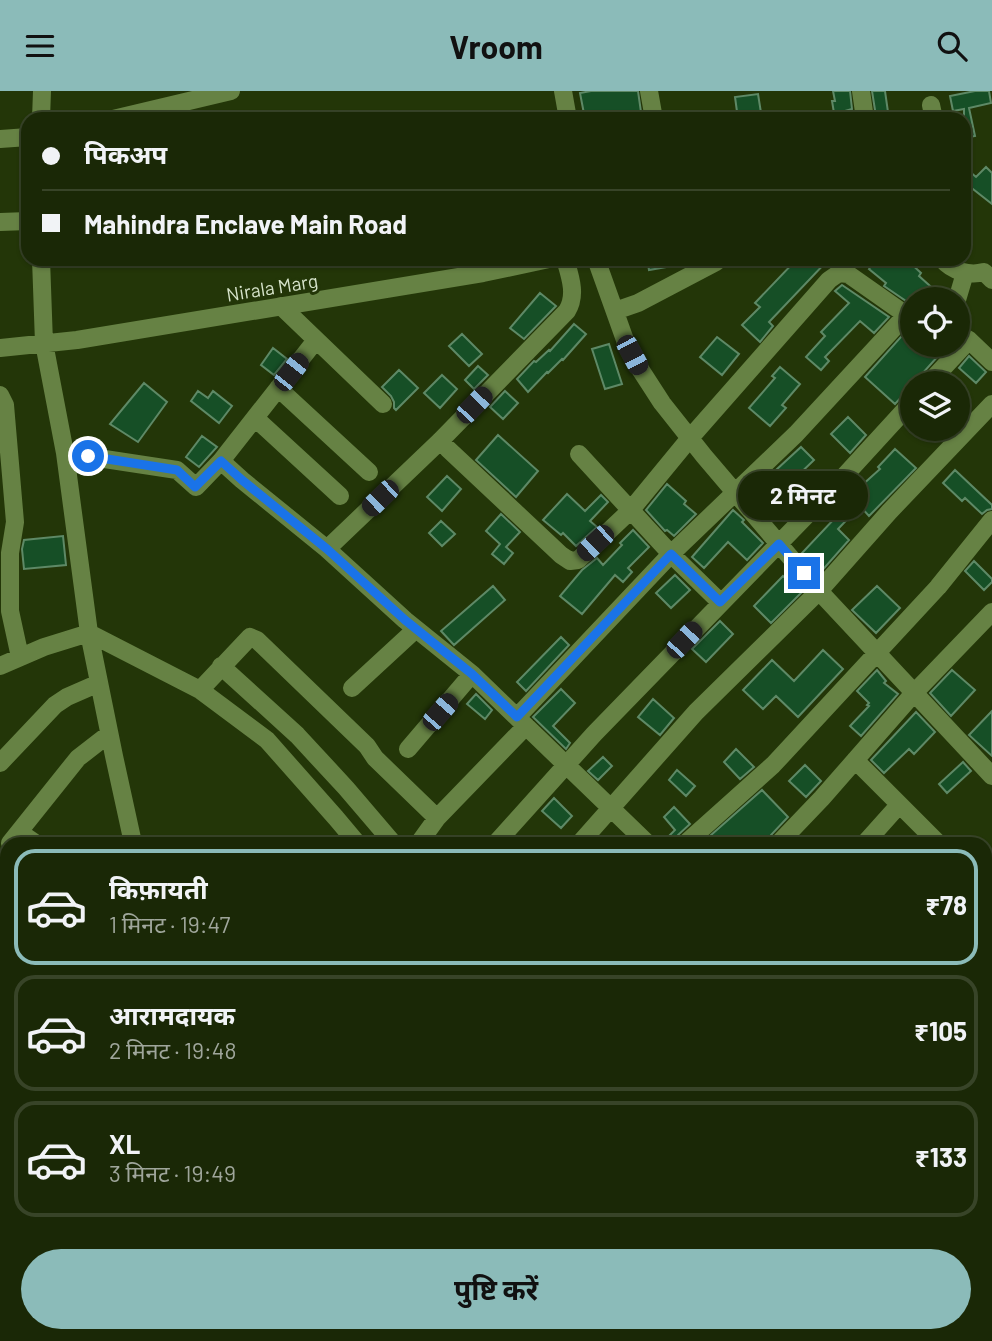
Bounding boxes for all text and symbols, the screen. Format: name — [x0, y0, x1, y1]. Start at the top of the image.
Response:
icon: menu — [21, 27, 59, 65]
text: Vroom — [449, 27, 543, 65]
icon: search — [933, 27, 971, 65]
text: पिकअप — [84, 138, 167, 169]
text: Mahindra Enclave Main Road — [84, 208, 407, 239]
street label: Nirala Marg — [225, 268, 319, 306]
map controls — [900, 287, 970, 441]
button: locate — [900, 287, 970, 357]
car — [613, 332, 652, 378]
car — [270, 349, 313, 395]
button: layers — [900, 371, 970, 441]
car — [452, 383, 497, 427]
route start — [72, 440, 104, 472]
callout: 2 मिनट — [739, 471, 869, 521]
car — [358, 476, 403, 520]
text: 2 मिनट — [770, 481, 836, 509]
car — [573, 521, 618, 565]
route end — [788, 557, 820, 589]
car — [662, 617, 707, 663]
car — [419, 689, 462, 735]
text: किफ़ायती — [109, 873, 208, 904]
icon: car — [25, 876, 88, 939]
text: ₹78 — [925, 889, 967, 920]
text: 1 मिनट · 19:47 — [109, 910, 230, 938]
text: आरामदायक — [109, 999, 235, 1030]
icon: car — [25, 1002, 88, 1065]
text: ₹105 — [914, 1015, 967, 1046]
text: 2 मिनट · 19:48 — [109, 1036, 237, 1064]
icon: car — [25, 1128, 88, 1191]
text: XL — [109, 1128, 140, 1159]
text: ₹133 — [915, 1141, 967, 1172]
text: 3 मिनट · 19:49 — [109, 1159, 236, 1187]
button: पुष्टि करें — [21, 1249, 971, 1329]

